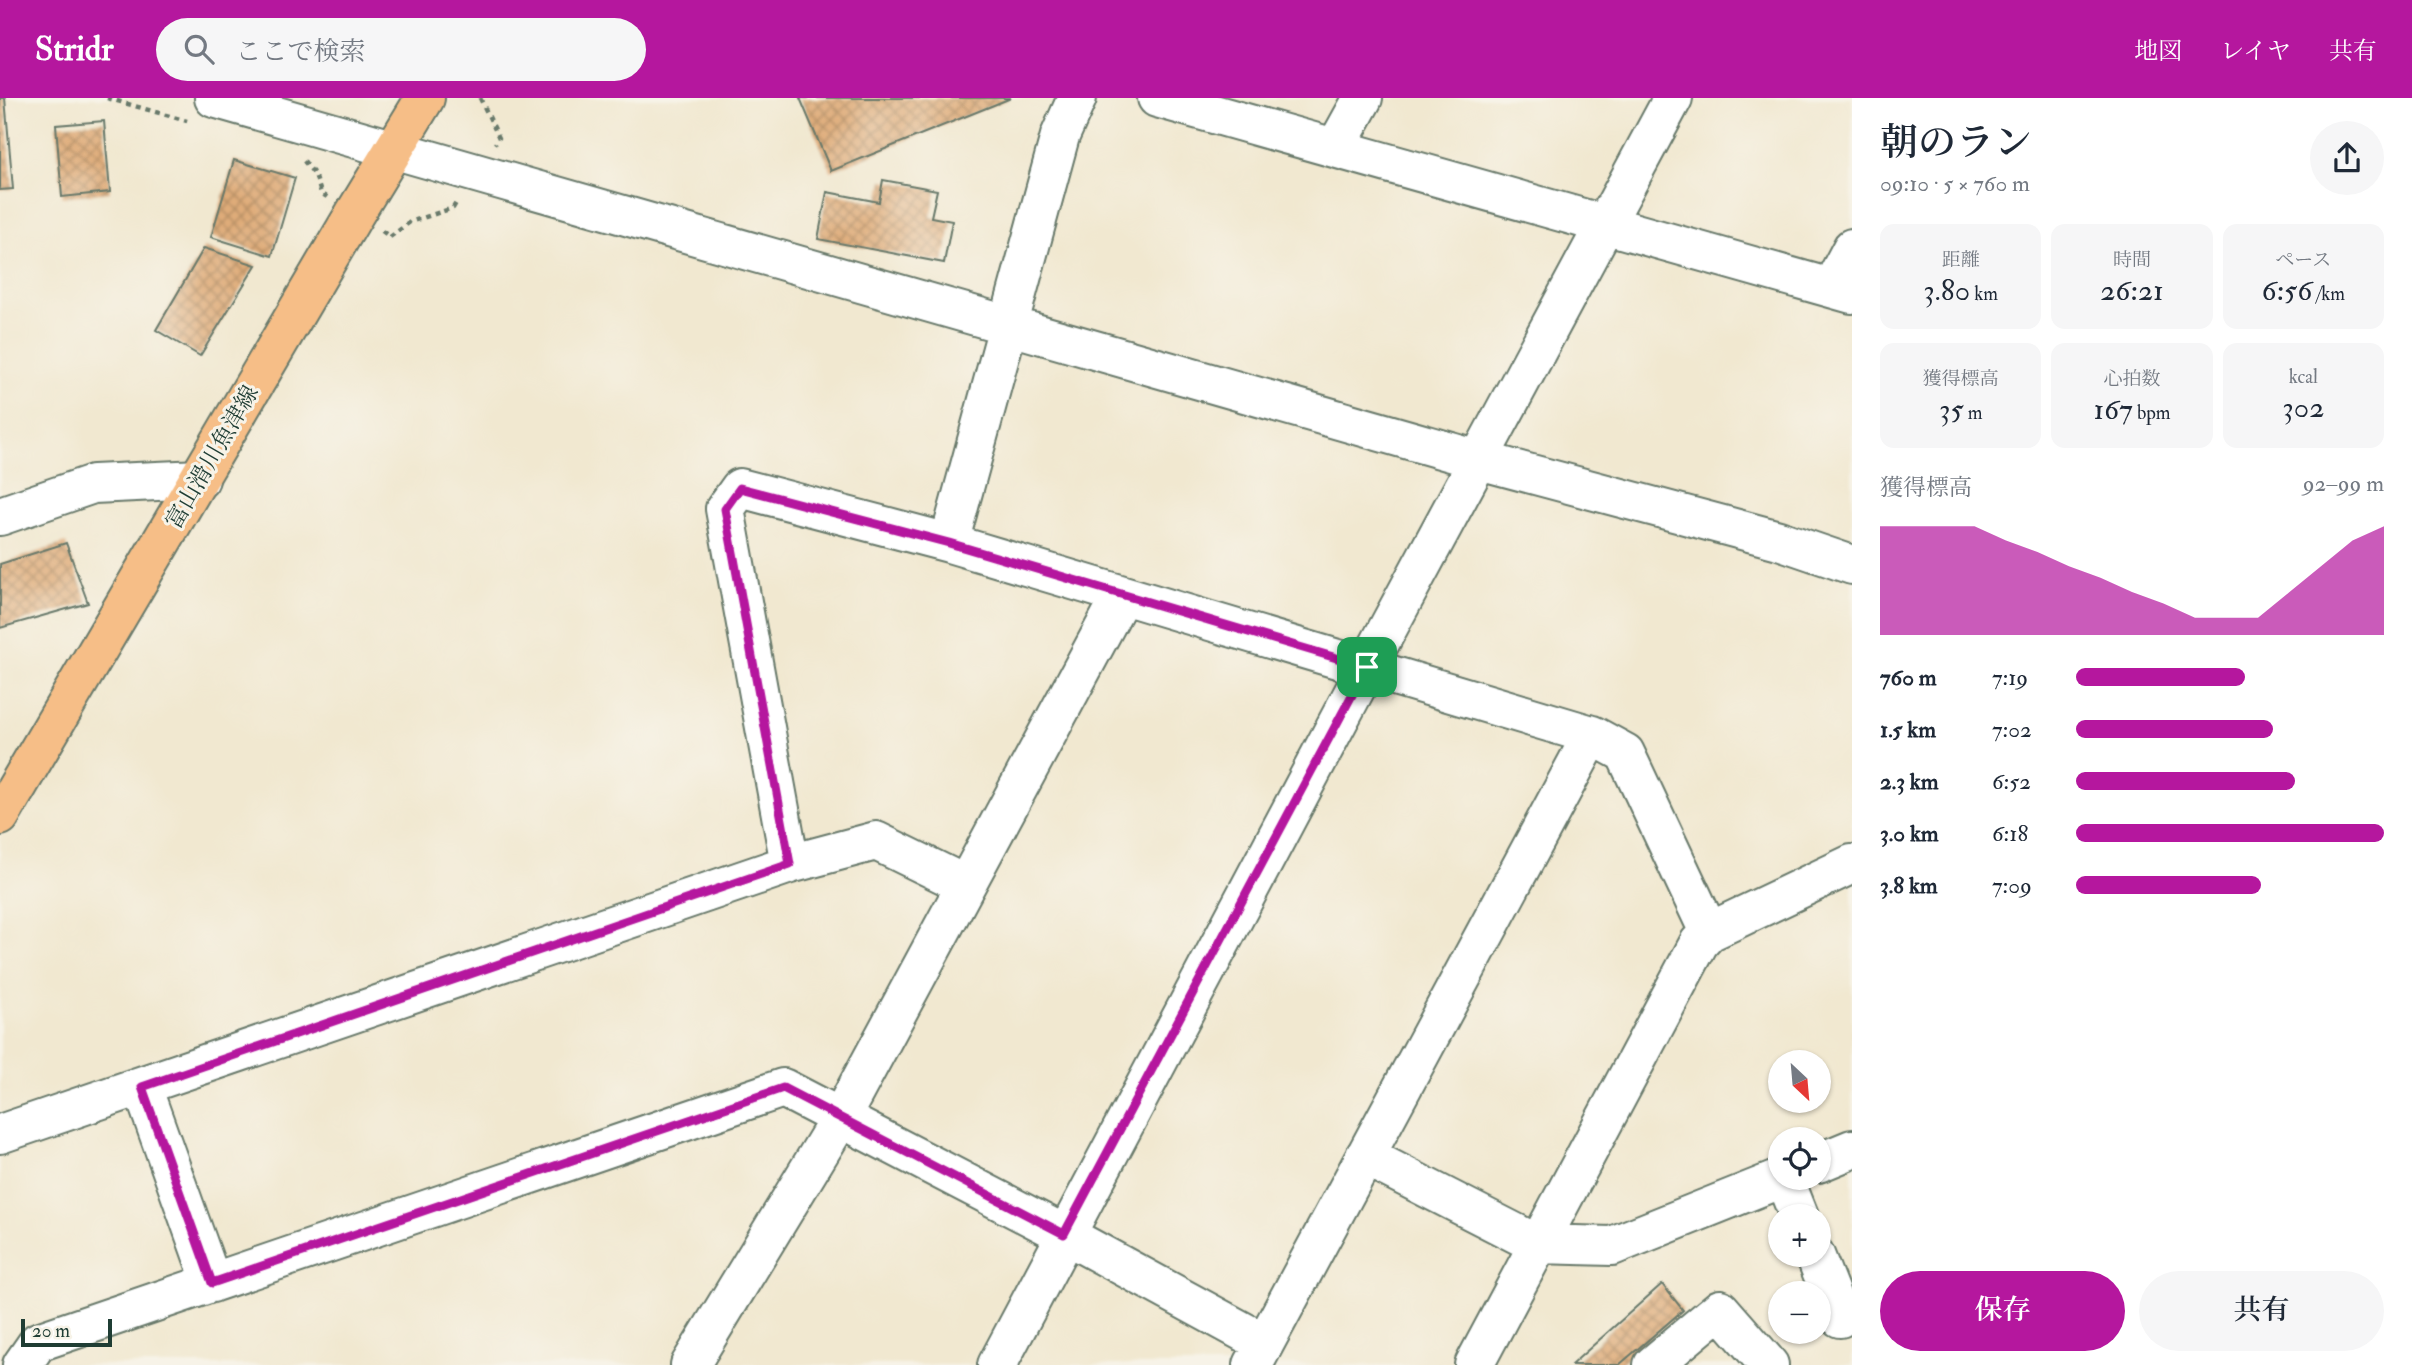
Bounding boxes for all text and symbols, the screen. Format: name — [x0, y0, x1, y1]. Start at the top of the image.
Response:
search box — [156, 18, 646, 81]
text: Stridr — [35, 29, 114, 70]
icon: search — [180, 30, 218, 68]
text: ここで検索 — [236, 36, 366, 68]
text: 地図 — [2134, 36, 2182, 67]
text: レイヤ — [2220, 36, 2291, 67]
text: 共有 — [2329, 36, 2377, 67]
text: 朝のラン — [1880, 119, 2032, 167]
button: share — [2310, 121, 2384, 195]
text: 09:10 · 5 × 760 m — [1880, 169, 2030, 198]
text: 距離 — [1942, 248, 1980, 272]
text: 時間 — [2113, 248, 2151, 272]
text: ペース — [2275, 248, 2331, 272]
text: 3.80 — [1923, 272, 1970, 309]
text: 26:21 — [2100, 272, 2164, 309]
text: 6:56 — [2262, 272, 2312, 309]
text: km — [1970, 282, 1998, 306]
text: /km — [2312, 282, 2345, 306]
text: kcal — [2289, 365, 2318, 389]
text: 獲得標高 — [1923, 367, 1999, 391]
text: 心拍数 — [2103, 367, 2161, 391]
street label: 富山滑川魚津線 — [159, 380, 265, 534]
text: 302 — [2282, 389, 2324, 426]
text: 35 — [1939, 391, 1964, 428]
text: 167 — [2093, 391, 2133, 428]
text: m — [1964, 401, 1982, 425]
text: bpm — [2133, 401, 2171, 425]
text: 92–99 m — [2303, 469, 2384, 498]
text: 獲得標高 — [1880, 473, 1972, 502]
pin — [1337, 637, 1397, 697]
icon: arrive — [1348, 648, 1386, 686]
text: 760 m — [1880, 663, 1937, 692]
text: 7:19 — [1992, 663, 2028, 692]
text: 1.5 km — [1880, 715, 1936, 744]
text: 7:02 — [1992, 715, 2032, 744]
text: 2.3 km — [1880, 767, 1939, 796]
text: 6:52 — [1992, 767, 2031, 796]
text: 3.0 km — [1880, 819, 1939, 848]
text: 6:18 — [1992, 819, 2028, 848]
text: 3.8 km — [1880, 871, 1938, 900]
text: 7:09 — [1992, 871, 2032, 900]
north arrow — [1768, 1050, 1830, 1113]
map controls — [1768, 1050, 1831, 1344]
button: locate — [1768, 1127, 1831, 1190]
button: + — [1768, 1204, 1831, 1267]
button: 保存 — [1880, 1271, 2125, 1351]
button: 共有 — [2139, 1271, 2384, 1351]
button: − — [1768, 1281, 1831, 1344]
scale bar — [21, 1316, 112, 1348]
text: 20 m — [32, 1319, 70, 1343]

